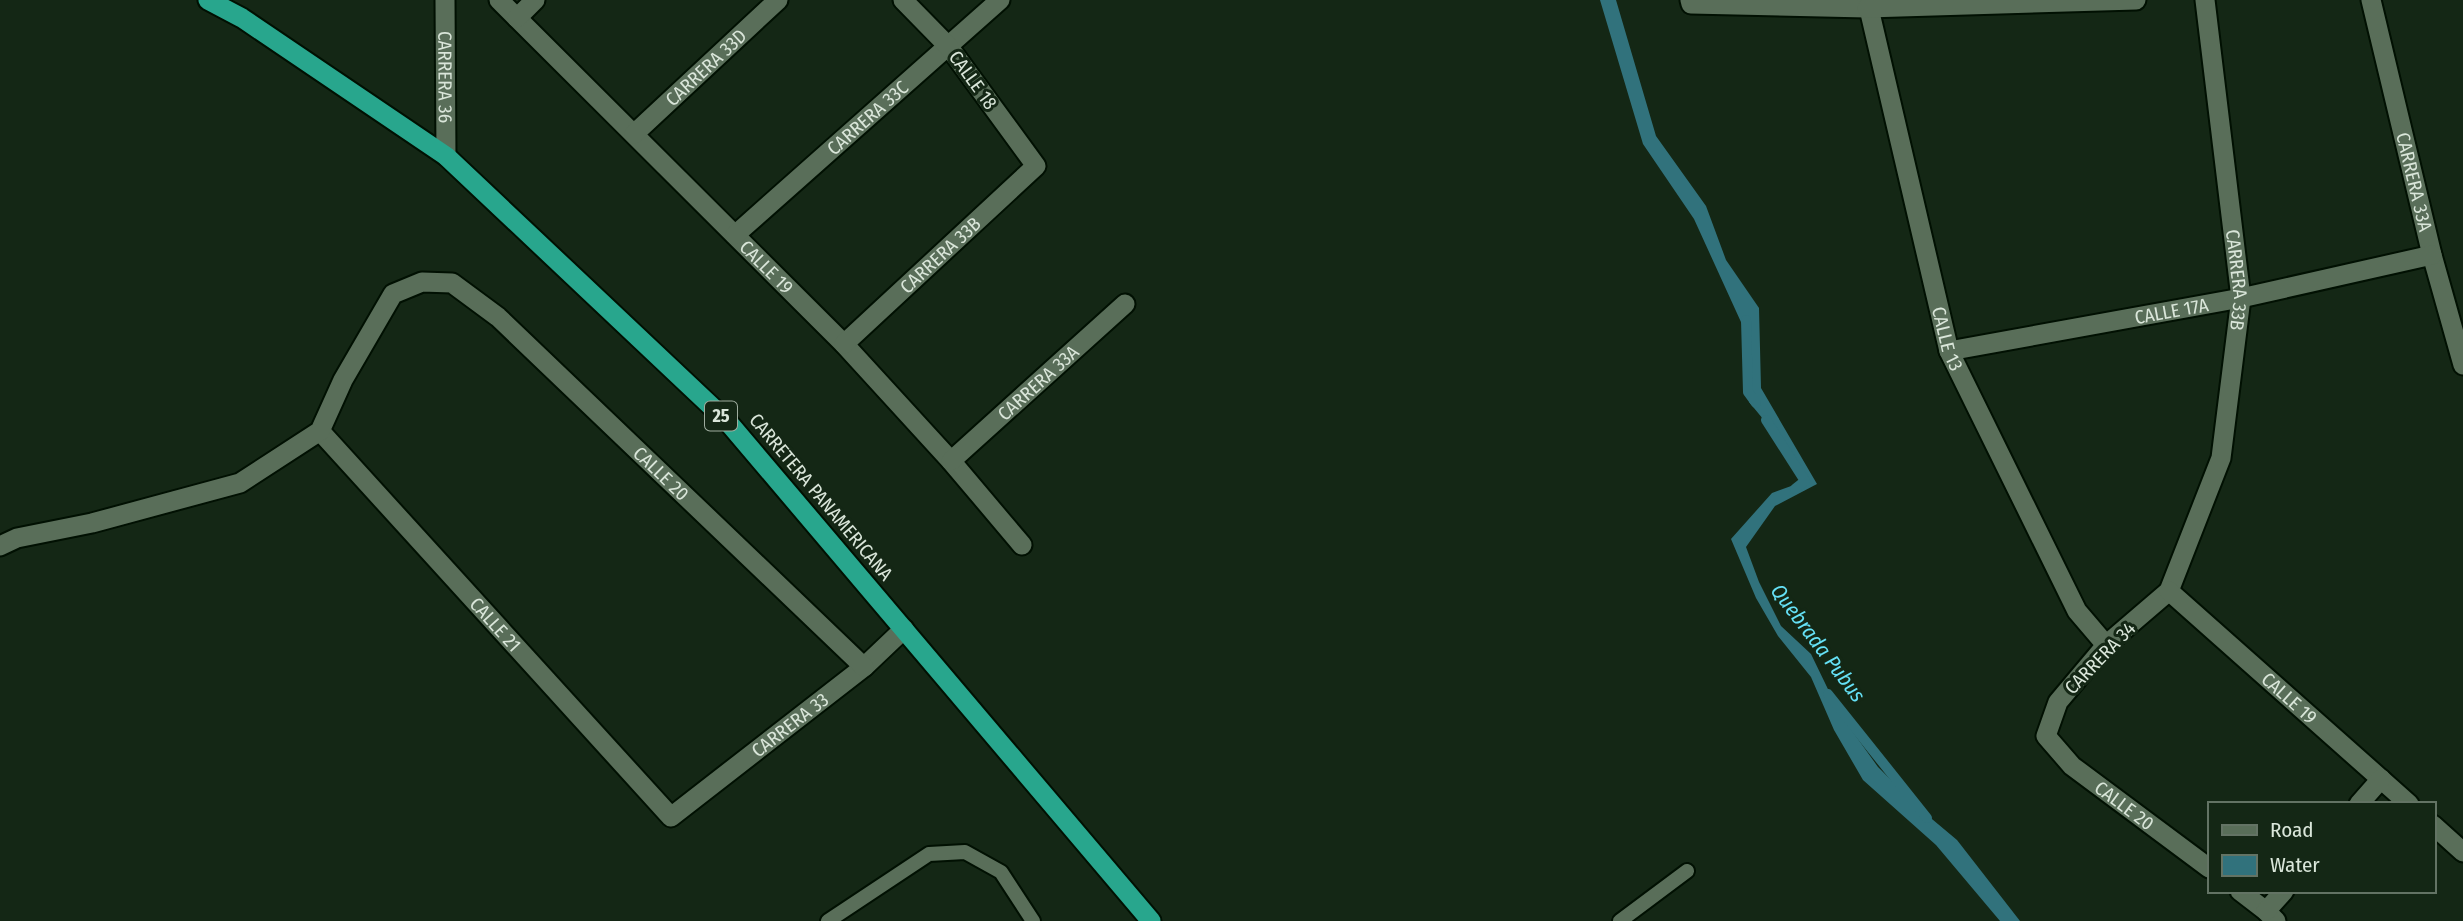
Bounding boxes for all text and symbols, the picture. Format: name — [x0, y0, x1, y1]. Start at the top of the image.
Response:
street label: CARRERA 33D — [660, 24, 751, 111]
street label: CARRERA 36 — [434, 31, 457, 123]
street label: CALLE 18 — [944, 46, 1002, 114]
street label: CARRERA 33C — [822, 75, 913, 160]
street label: CARRERA 33A — [2392, 130, 2437, 234]
street label: CARRERA 33B — [895, 212, 985, 298]
street label: CARRERA 33B — [2221, 228, 2252, 332]
street label: CALLE 19 — [735, 235, 798, 299]
street label: CALLE 17A — [2133, 293, 2210, 329]
street label: CALLE 13 — [1927, 304, 1968, 374]
street label: CARRERA 33A — [993, 340, 1083, 425]
road number: 25 — [705, 402, 737, 430]
street label: CARRETERA PANAMERICANA — [744, 409, 898, 585]
street label: CALLE 20 — [629, 441, 694, 505]
water label: Quebrada Pubus — [1765, 579, 1871, 707]
street label: CALLE 21 — [465, 592, 526, 656]
street label: CARRERA 34 — [2060, 617, 2140, 699]
street label: CALLE 19 — [2257, 667, 2322, 729]
street label: CARRERA 33 — [747, 688, 833, 762]
street label: CALLE 20 — [2090, 776, 2159, 835]
legend — [2208, 802, 2435, 893]
text: Road — [2270, 817, 2314, 843]
text: Water — [2270, 852, 2320, 878]

